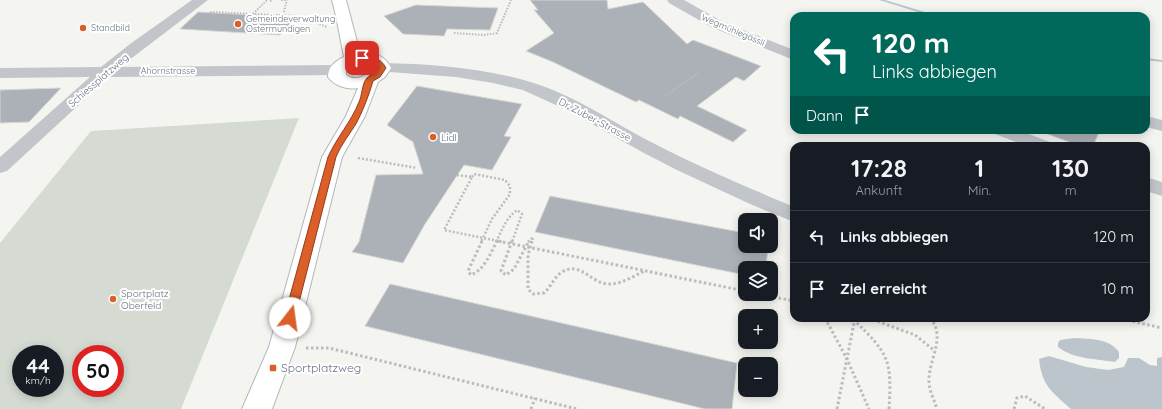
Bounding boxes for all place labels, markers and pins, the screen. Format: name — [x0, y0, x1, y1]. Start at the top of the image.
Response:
place label: Gemeindeverwaltung Ostermundigen — [246, 13, 335, 34]
marker: Gemeindeverwaltung Ostermundigen — [233, 19, 243, 29]
place label: Standbild — [91, 22, 130, 33]
marker: Standbild — [78, 23, 88, 33]
pin — [345, 41, 379, 75]
place label: Lidl — [441, 131, 457, 144]
marker: Lidl — [428, 132, 438, 142]
place label: Sportplatz Oberfeld — [121, 287, 169, 312]
marker: Sportplatz Oberfeld — [108, 294, 118, 304]
place label: Sportplatzweg — [281, 360, 361, 375]
marker: Sportplatzweg — [268, 363, 278, 373]

